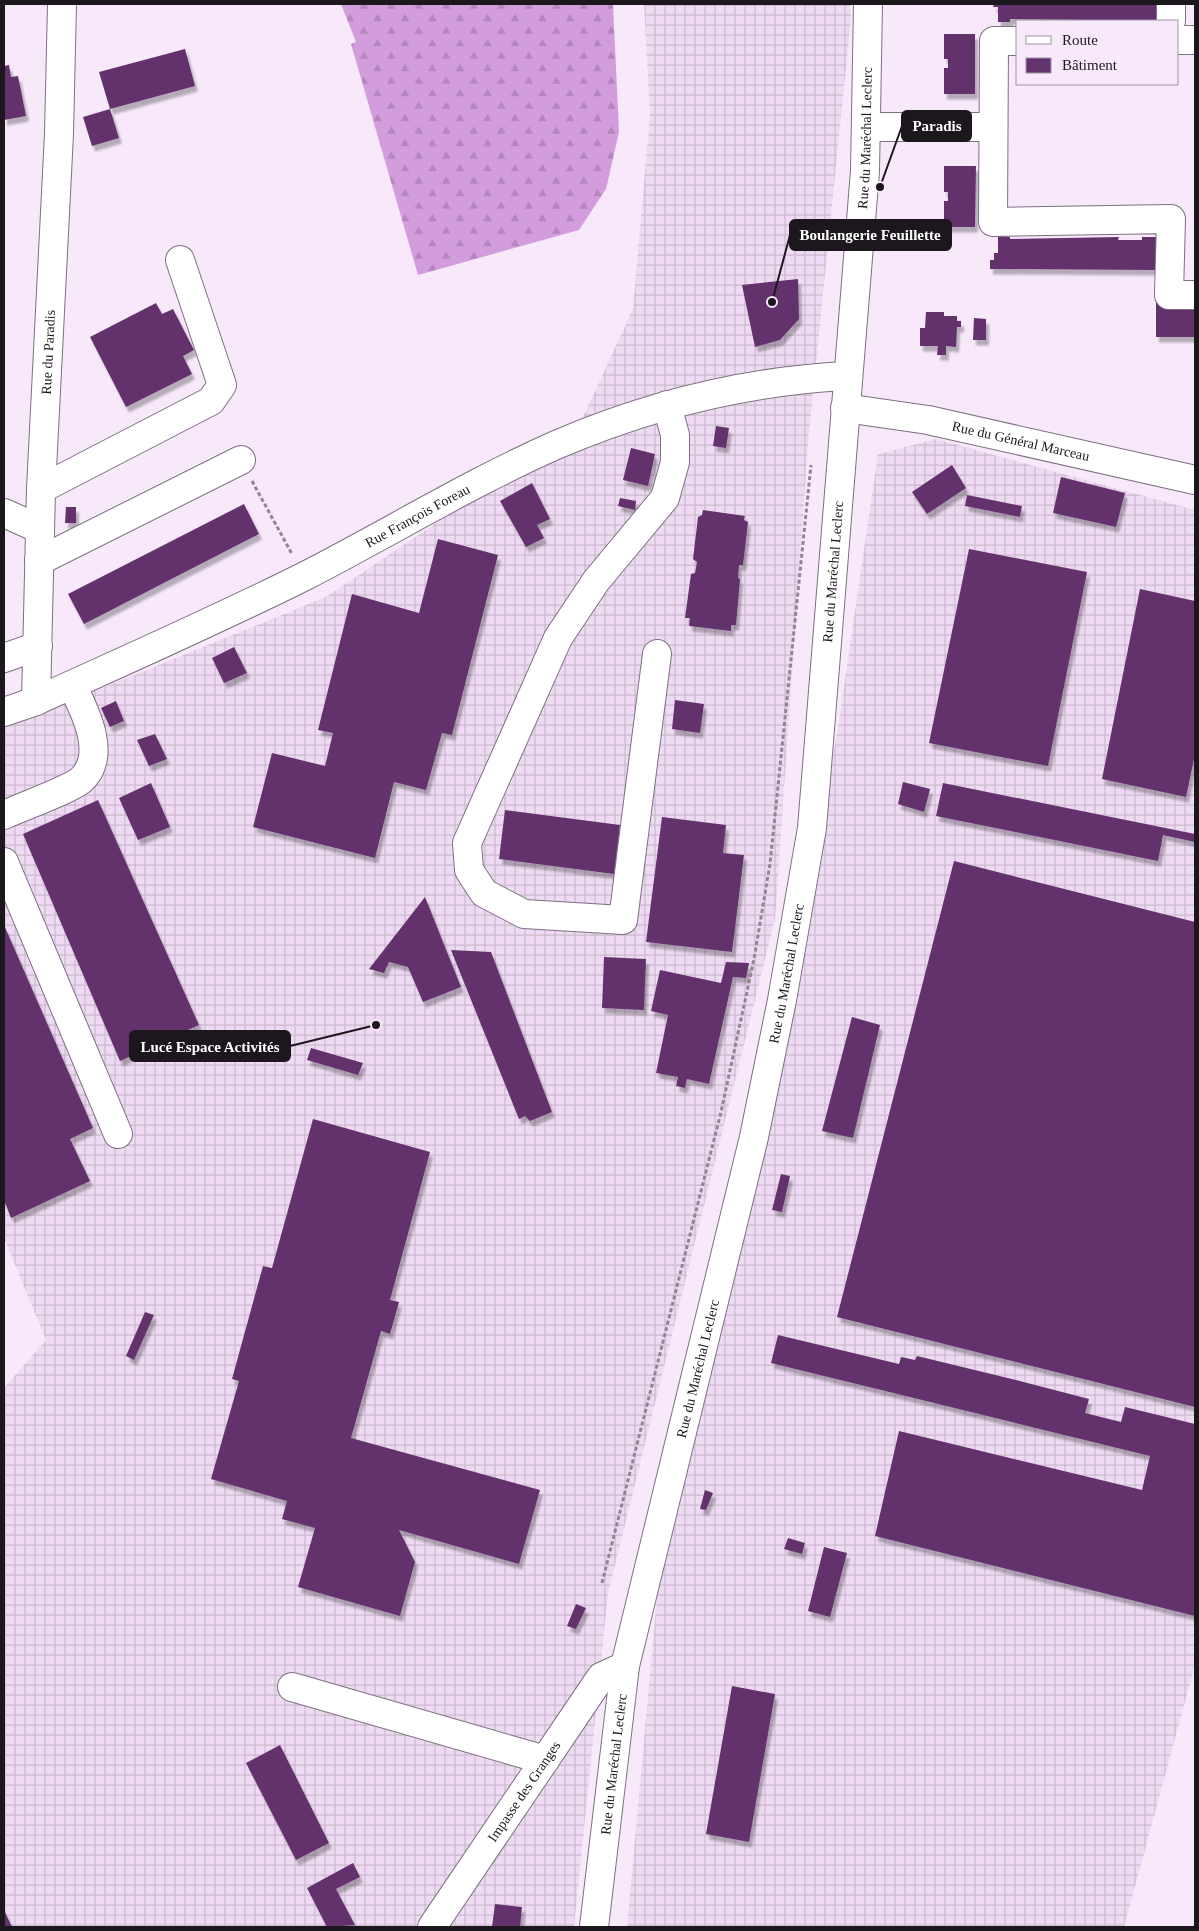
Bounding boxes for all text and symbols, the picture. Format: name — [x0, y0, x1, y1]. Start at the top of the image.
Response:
legend — [1016, 20, 1179, 85]
text: Route — [1062, 32, 1098, 48]
text: Bâtiment — [1062, 57, 1118, 73]
street label: Rue du Maréchal Leclerc — [854, 67, 874, 209]
callout: Paradis — [902, 111, 971, 141]
text: Paradis — [912, 118, 962, 134]
callout: Boulangerie Feuillette — [790, 220, 951, 250]
text: Boulangerie Feuillette — [799, 227, 941, 243]
street label: Rue du Paradis — [38, 310, 58, 395]
street label: Rue du Général Marceau — [951, 418, 1091, 464]
street label: Rue François Foreau — [362, 481, 472, 550]
street label: Rue du Maréchal Leclerc — [820, 500, 846, 643]
street label: Rue du Maréchal Leclerc — [766, 902, 806, 1045]
callout: Lucé Espace Activités — [130, 1031, 290, 1061]
text: Lucé Espace Activités — [140, 1039, 280, 1055]
street label: Rue du Maréchal Leclerc — [673, 1298, 722, 1439]
street label: Rue du Maréchal Leclerc — [598, 1693, 629, 1836]
street label: Impasse des Granges — [485, 1738, 563, 1844]

